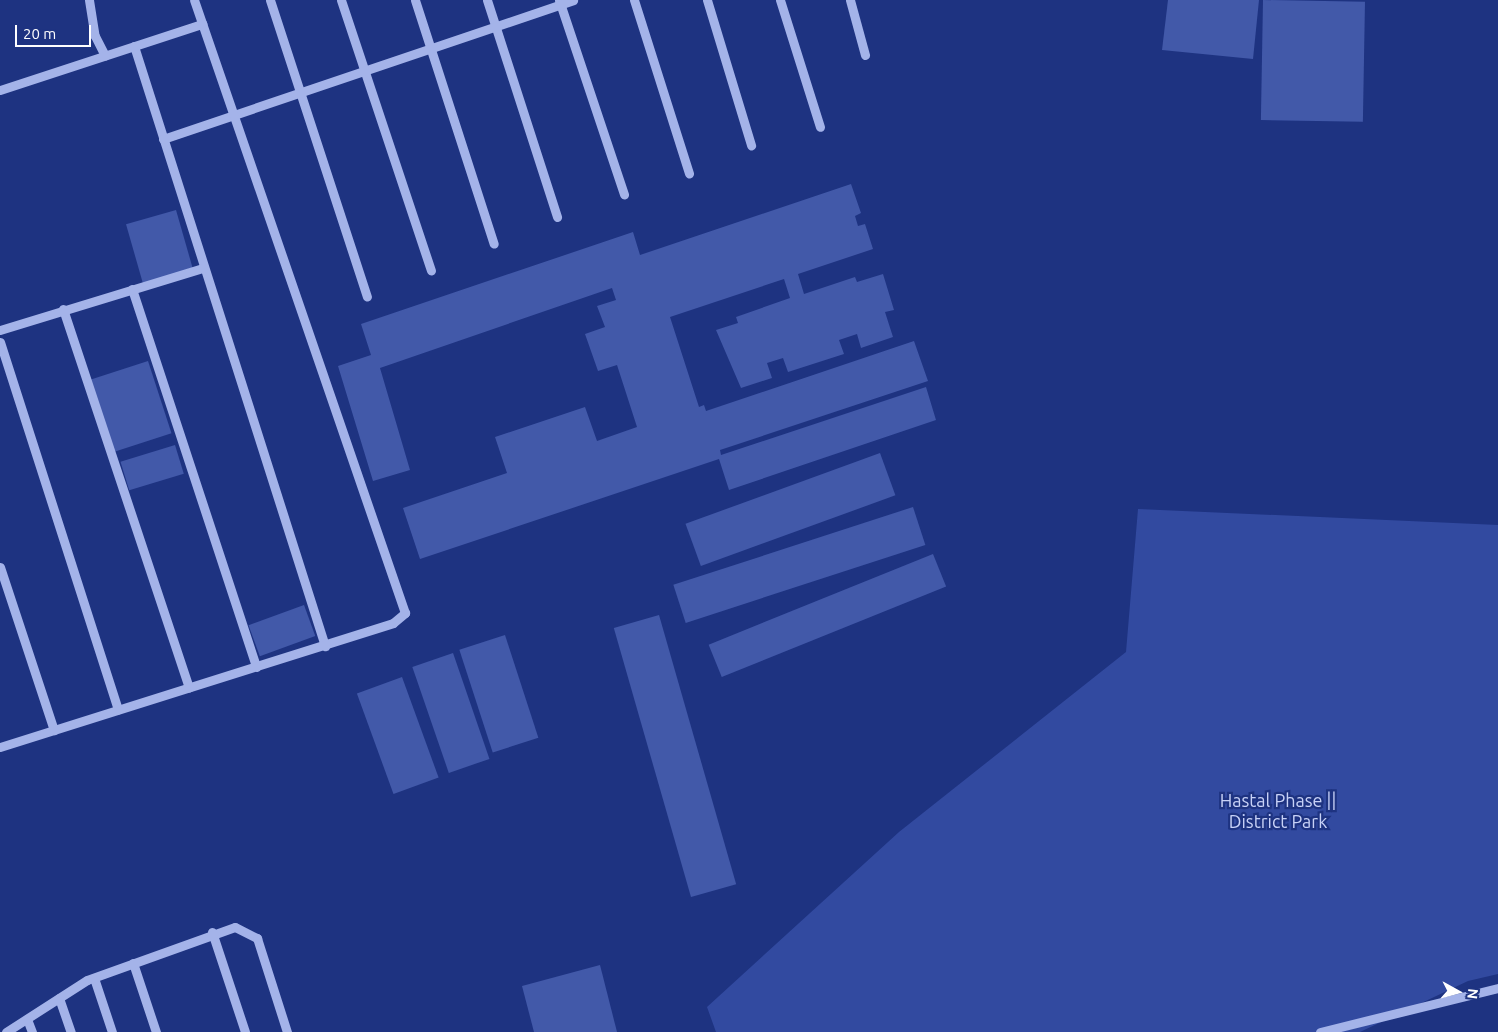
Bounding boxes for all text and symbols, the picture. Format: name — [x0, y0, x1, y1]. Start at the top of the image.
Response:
scale bar — [18, 15, 94, 47]
text: 20 m — [23, 25, 56, 42]
park label: Hastal Phase || District Park — [1220, 790, 1336, 832]
north arrow — [1433, 967, 1483, 1017]
text: N — [1464, 988, 1481, 1000]

